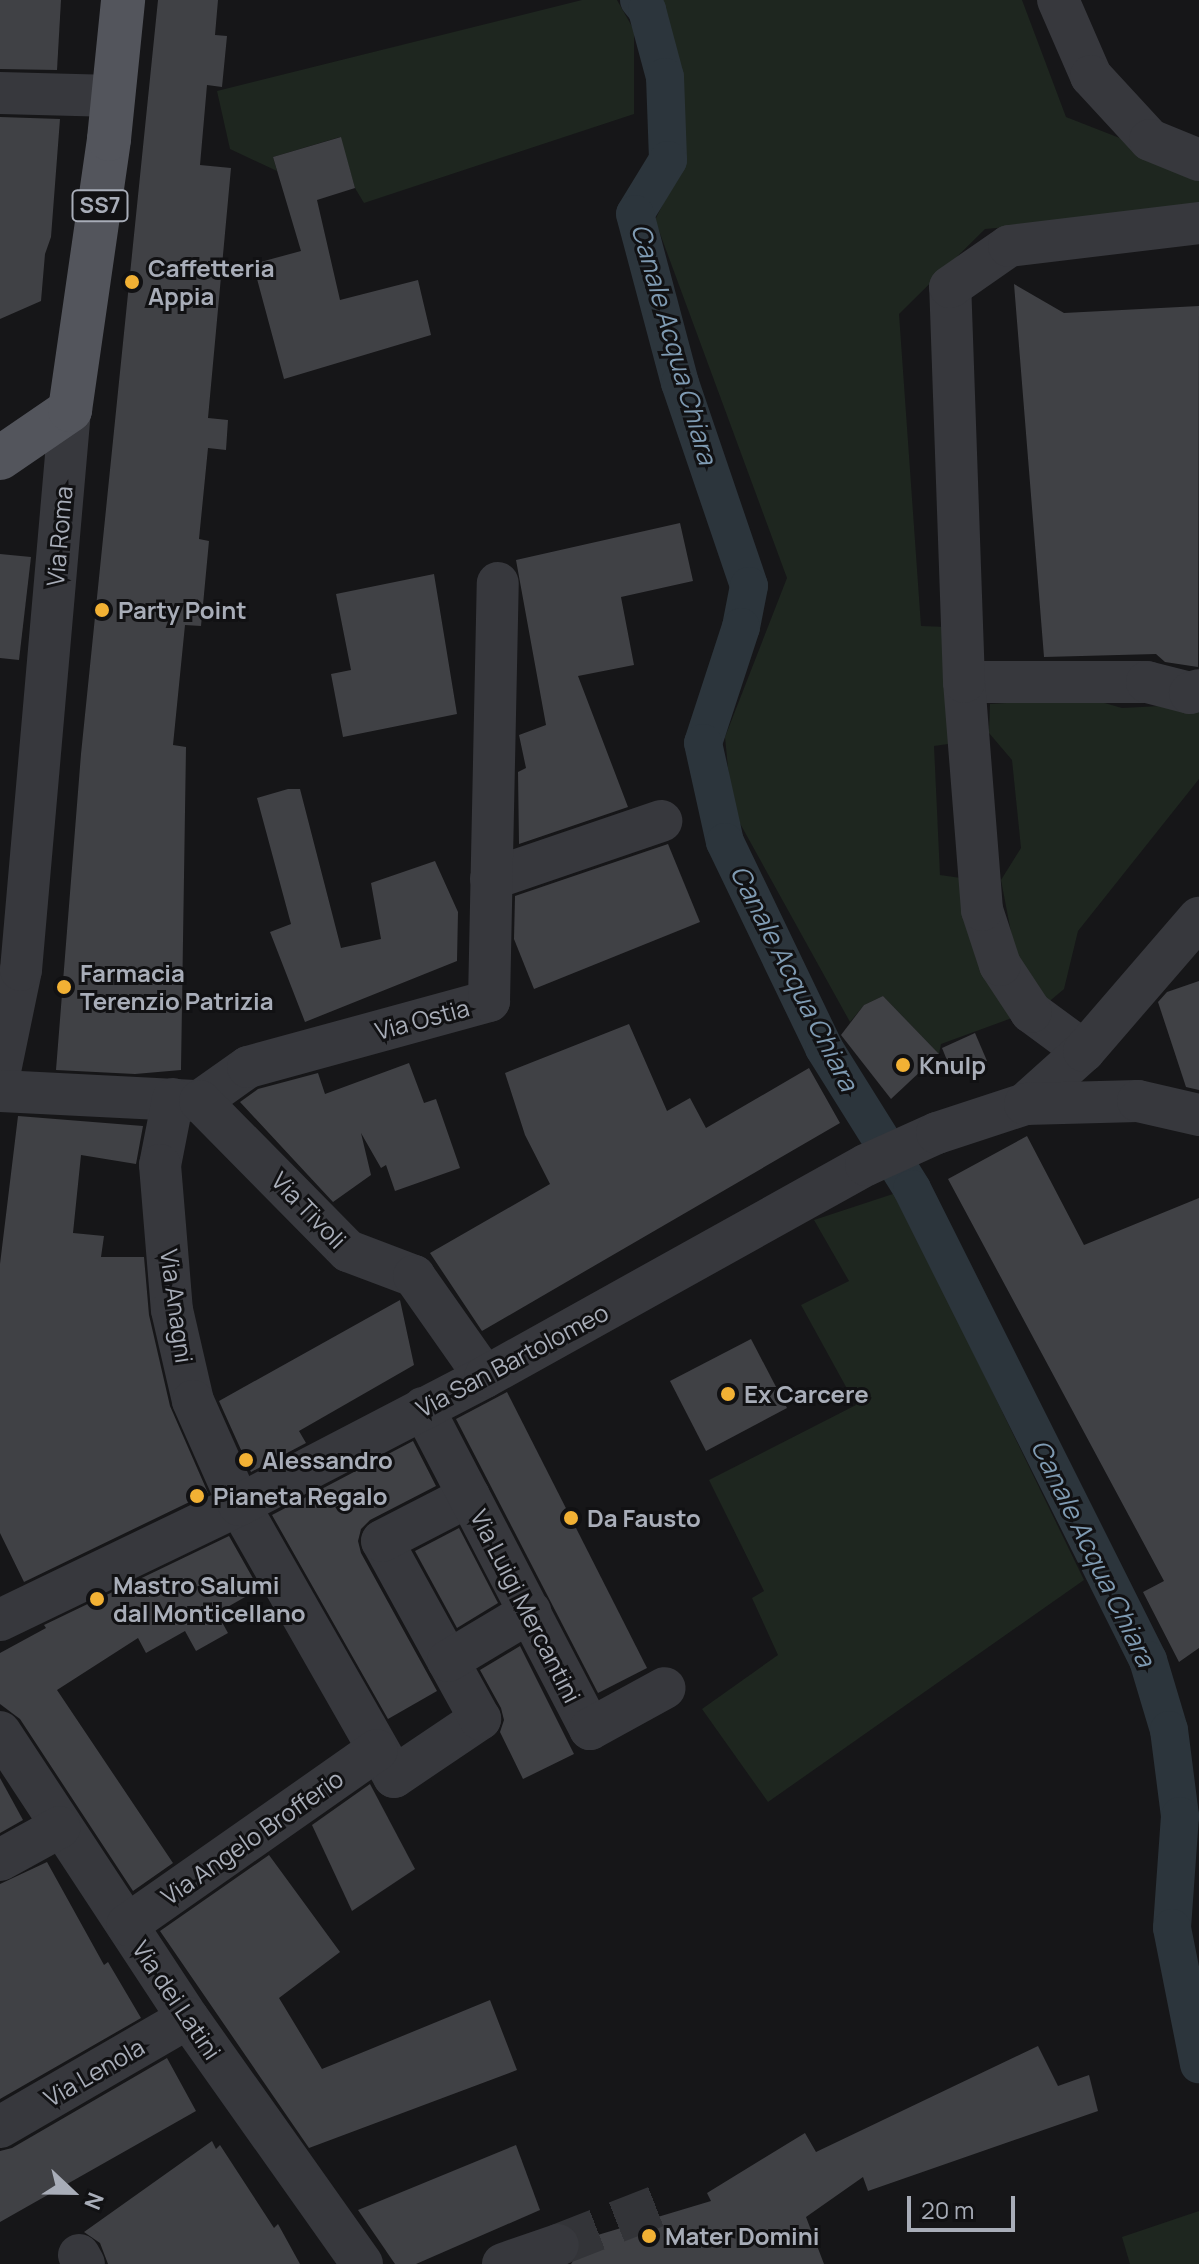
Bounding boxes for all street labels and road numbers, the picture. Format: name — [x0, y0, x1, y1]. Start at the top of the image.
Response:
road number: SS7 — [70, 188, 130, 224]
street label: Via Roma — [40, 485, 78, 587]
street label: Via Ostia — [372, 993, 472, 1045]
street label: Via Tivoli — [266, 1166, 352, 1254]
street label: Via Anagni — [155, 1247, 199, 1365]
street label: Via San Bartolomeo — [411, 1297, 613, 1423]
street label: Via Luigi Mercantini — [465, 1505, 587, 1707]
street label: Via Angelo Brofferio — [156, 1763, 348, 1911]
street label: Via dei Latini — [127, 1935, 227, 2065]
street label: Via Lenola — [39, 2032, 149, 2112]

